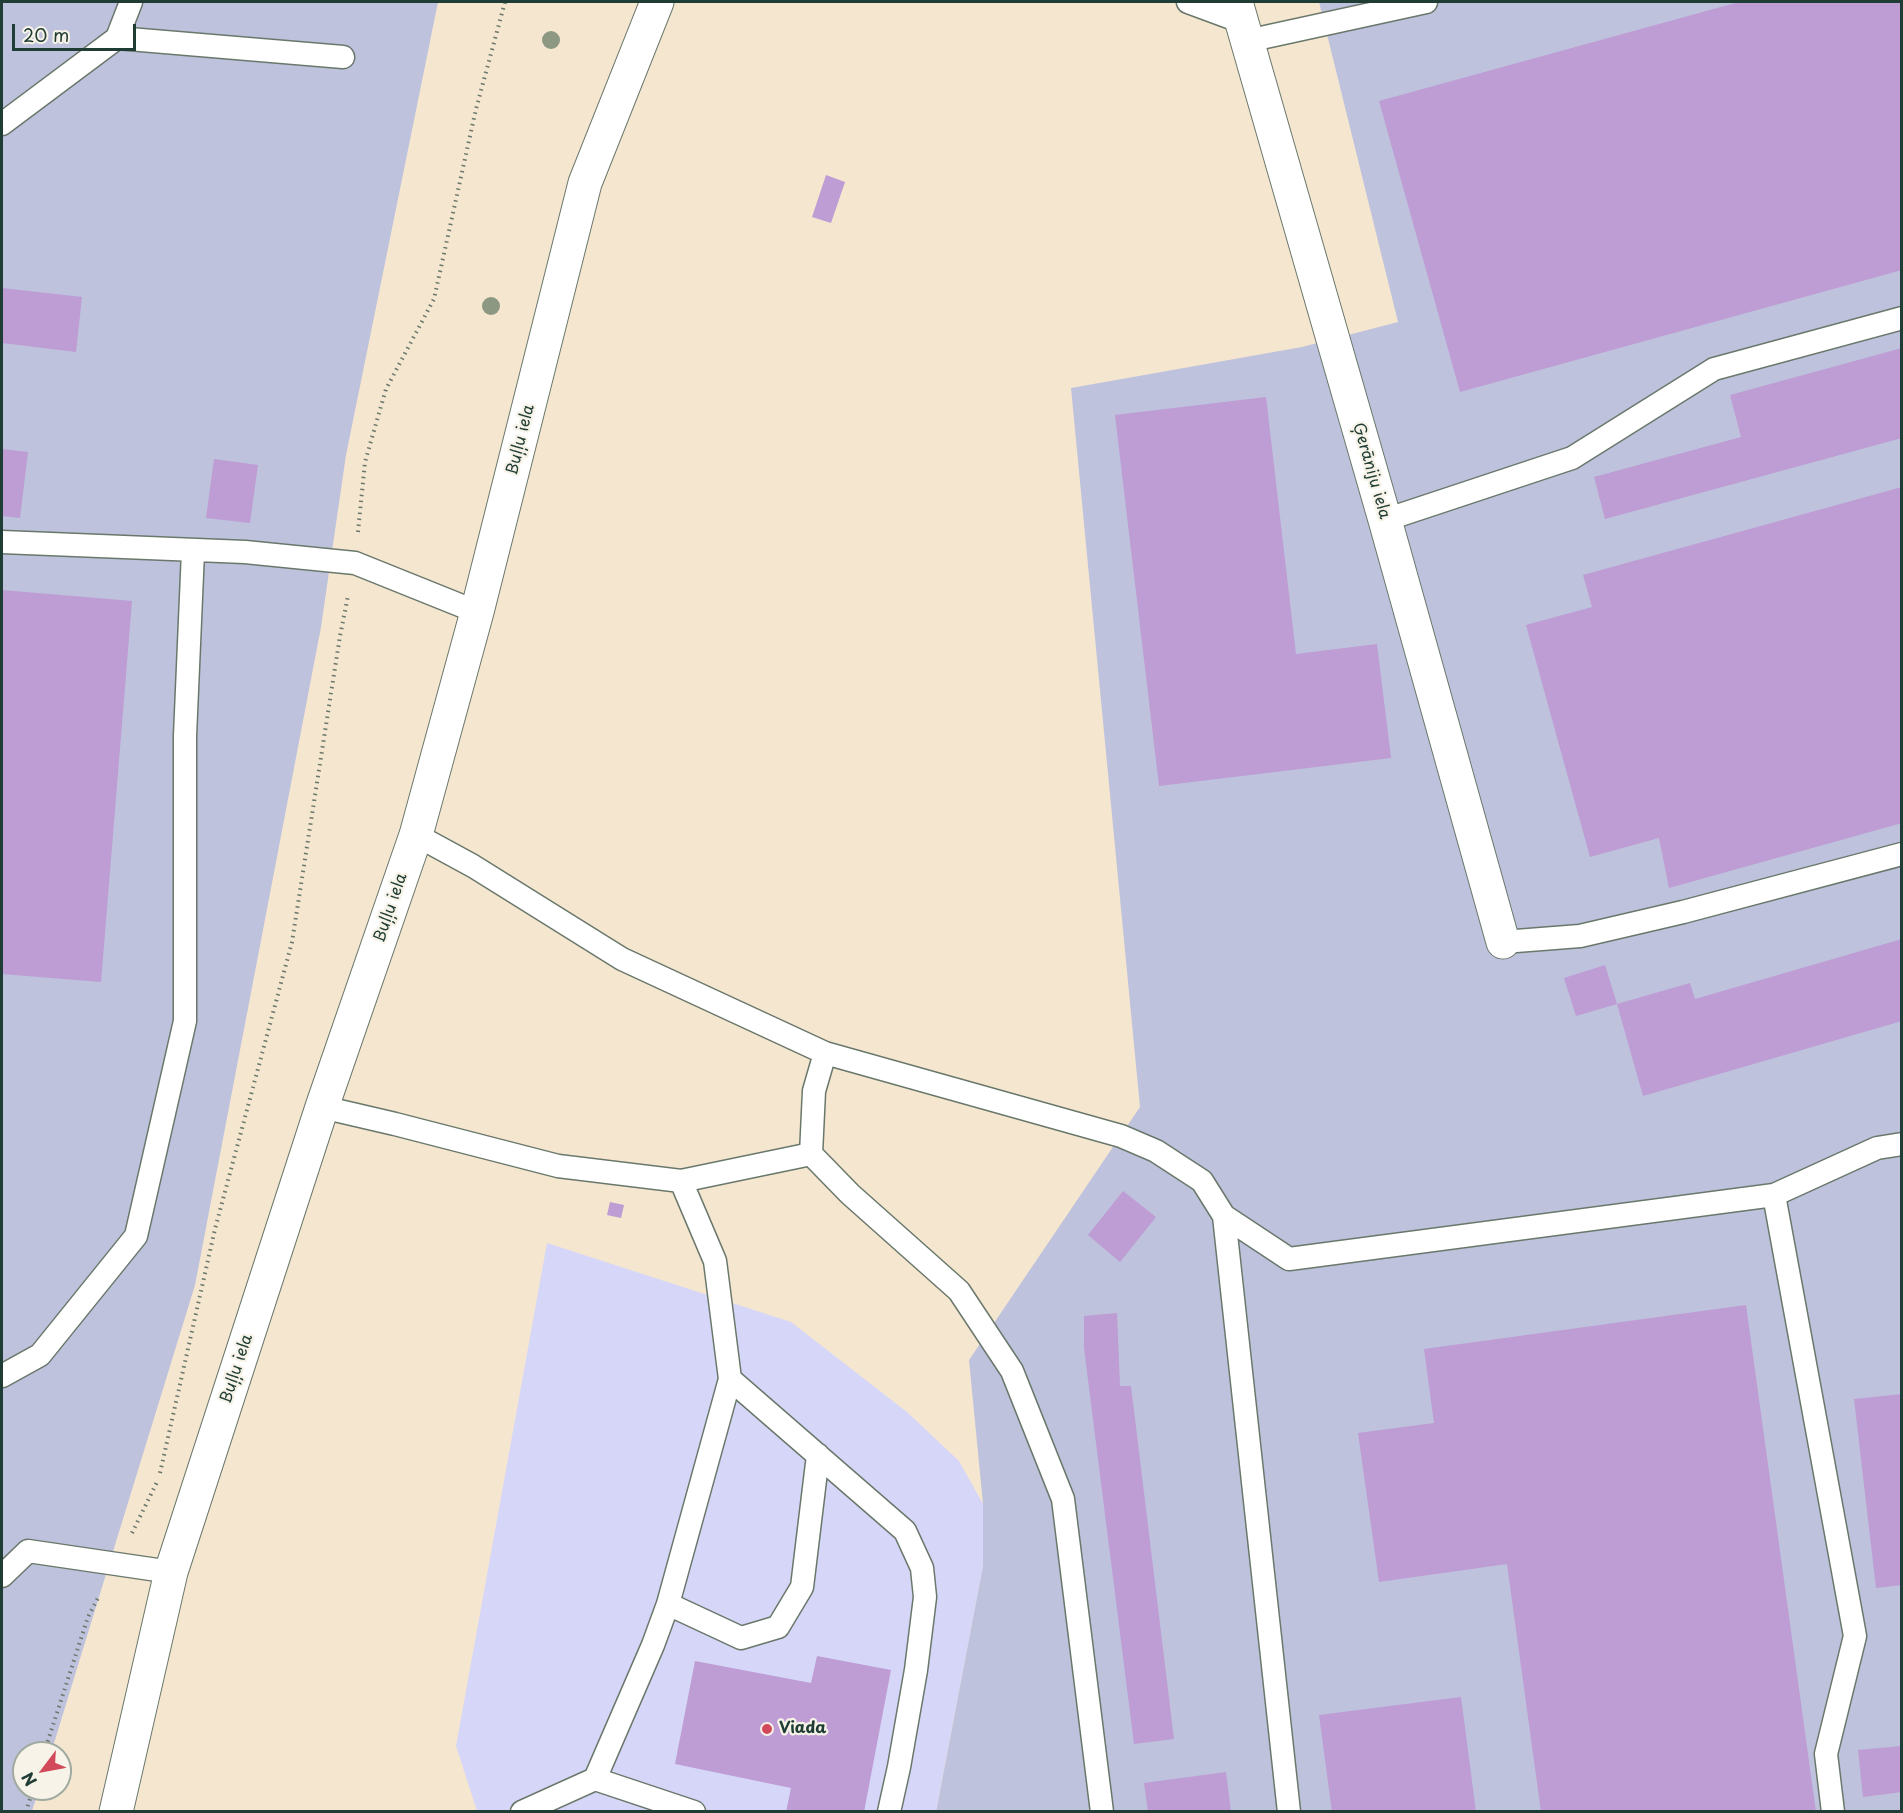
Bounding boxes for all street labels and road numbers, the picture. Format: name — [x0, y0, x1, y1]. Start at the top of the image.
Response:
street label: Buļļu iela — [503, 403, 539, 477]
street label: Ģerāniju iela — [1348, 421, 1394, 521]
street label: Buļļu iela — [370, 871, 412, 945]
street label: Buļļu iela — [217, 1332, 257, 1406]

